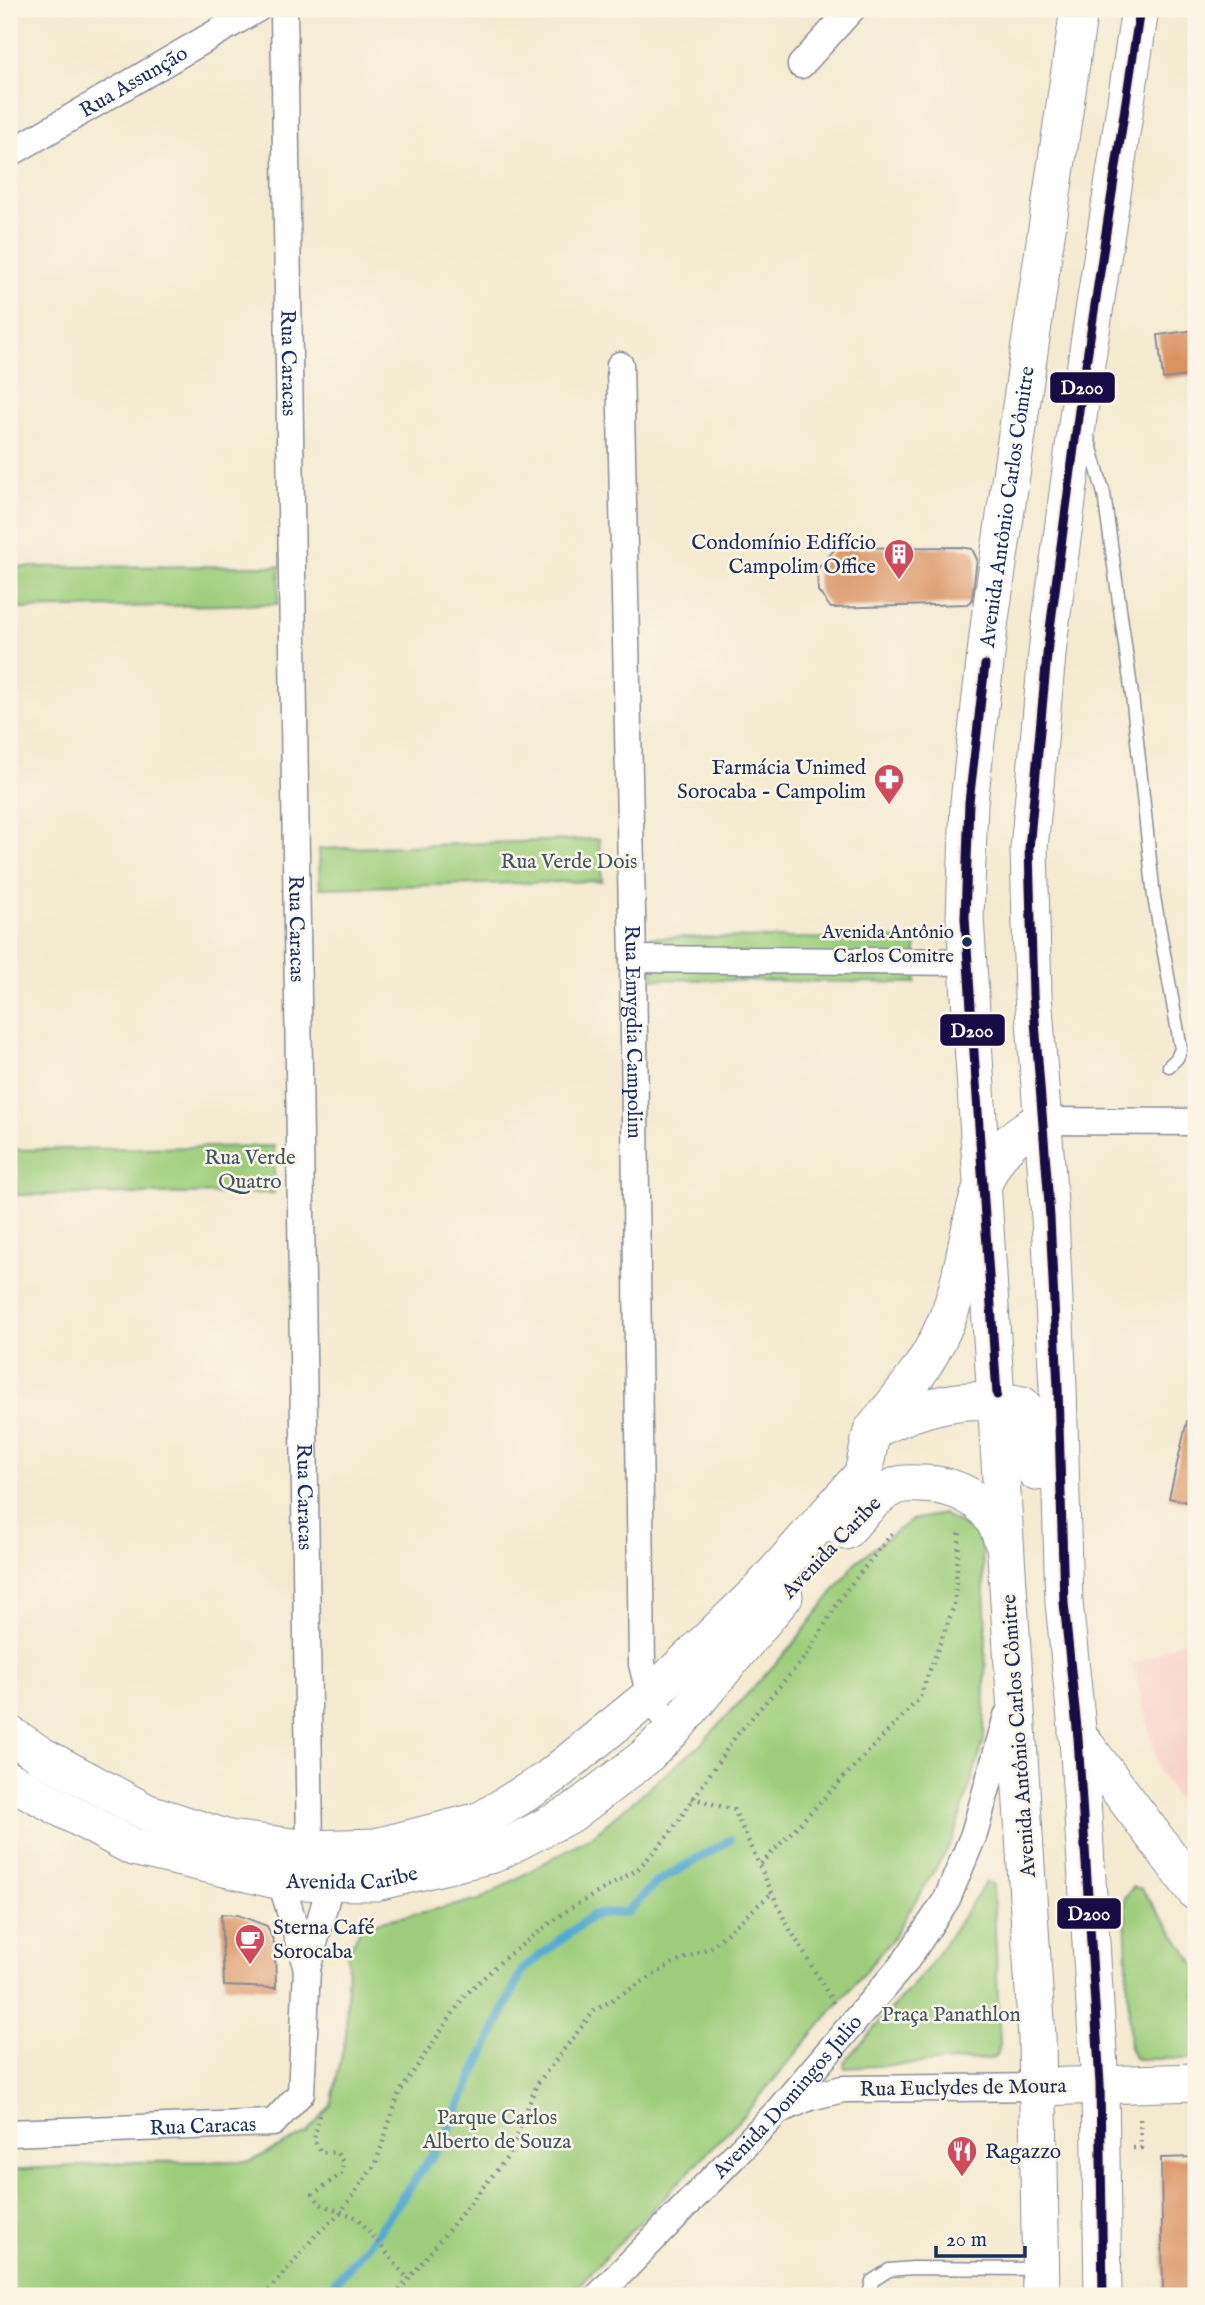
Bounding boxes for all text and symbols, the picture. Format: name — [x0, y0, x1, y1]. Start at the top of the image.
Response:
street label: Rua Assunção — [75, 40, 193, 125]
street label: Rua Caracas — [273, 309, 302, 417]
street label: Avenida Antônio Carlos Cômitre — [975, 364, 1042, 650]
line badge: D200 — [1049, 371, 1116, 404]
text: D200 — [1061, 377, 1103, 401]
place label: Condomínio Edifício Campolim Office — [691, 530, 876, 581]
building icon: Condomínio Edifício Campolim Office — [882, 537, 916, 581]
place label: Farmácia Unimed Sorocaba - Campolim — [677, 755, 867, 806]
pharmacy icon: Farmácia Unimed Sorocaba - Campolim — [872, 762, 906, 806]
park label: Rua Verde Dois — [501, 849, 637, 876]
street label: Rua Caracas — [281, 875, 310, 983]
place label: Avenida Antônio Carlos Comitre — [821, 921, 954, 969]
street label: Rua Emygdia Campolim — [617, 925, 647, 1139]
marker: Avenida Antônio Carlos Comitre — [960, 935, 974, 949]
line badge: D200 — [939, 1013, 1006, 1047]
text: D200 — [951, 1020, 993, 1044]
park label: Rua Verde Quatro — [204, 1145, 296, 1196]
street label: Rua Caracas — [289, 1443, 318, 1550]
street label: Avenida Caribe — [776, 1491, 888, 1606]
street label: Avenida Antônio Carlos Cômitre — [996, 1593, 1043, 1879]
street label: Avenida Caribe — [285, 1860, 421, 1897]
line badge: D200 — [1056, 1897, 1122, 1930]
text: D200 — [1068, 1903, 1110, 1927]
place label: Sterna Café Sorocaba — [273, 1915, 375, 1966]
cafe icon: Sterna Café Sorocaba — [233, 1922, 267, 1966]
park label: Praça Panathlon — [881, 2002, 1021, 2029]
street label: Avenida Domingos Julio — [707, 2010, 869, 2186]
street label: Rua Euclydes de Moura — [859, 2073, 1068, 2104]
park label: Parque Carlos Alberto de Souza — [422, 2105, 572, 2156]
street label: Rua Caracas — [149, 2112, 257, 2143]
restaurant icon: Ragazzo — [945, 2134, 979, 2178]
place label: Ragazzo — [985, 2139, 1061, 2166]
scale bar — [936, 2214, 1025, 2258]
text: 20 m — [946, 2227, 987, 2254]

